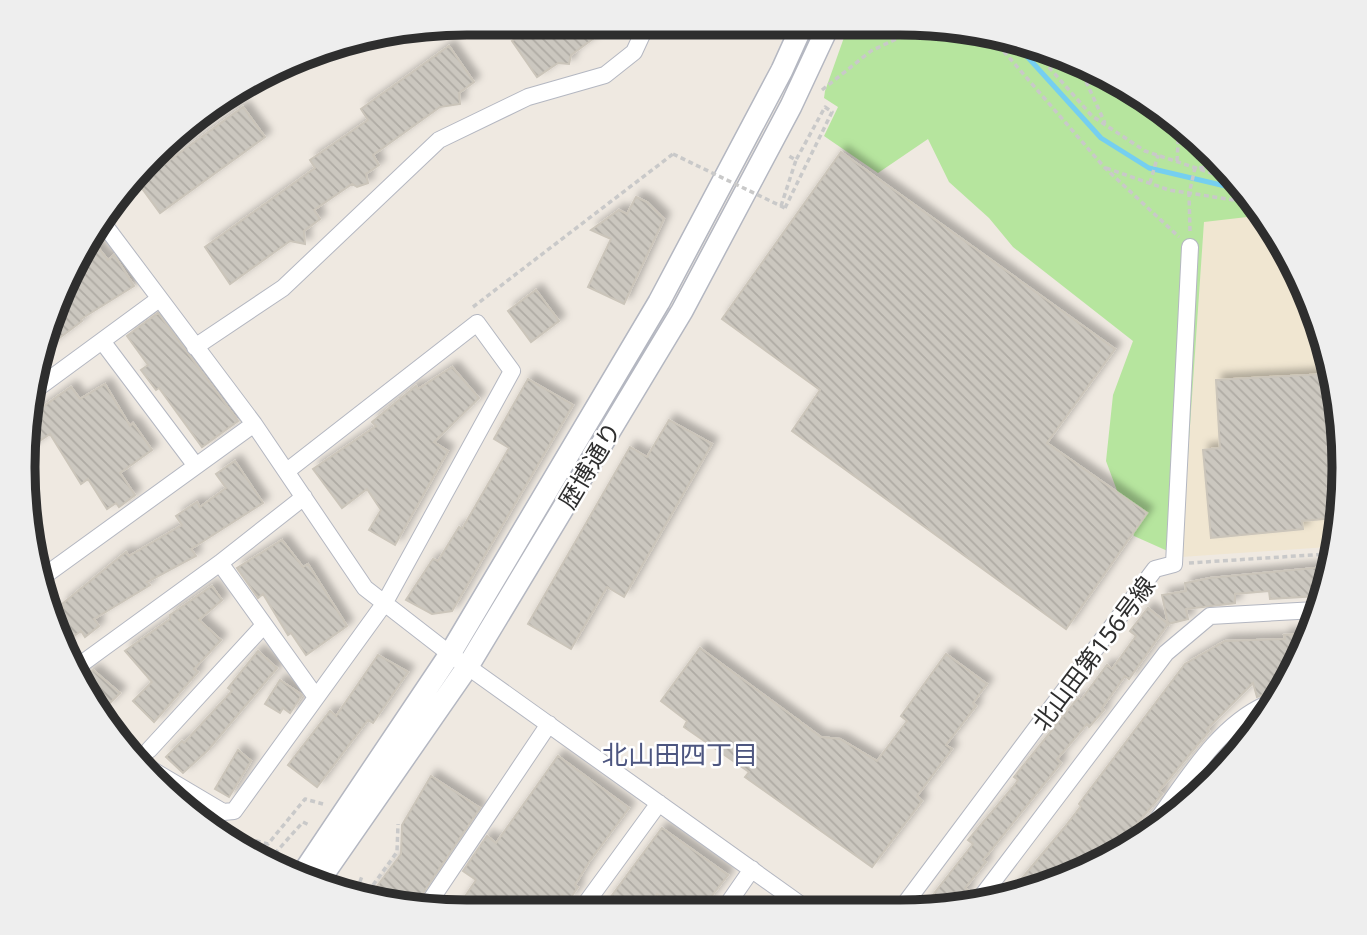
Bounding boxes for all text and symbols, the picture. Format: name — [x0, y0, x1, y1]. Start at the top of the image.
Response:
street label: 歴博通り — [550, 415, 628, 515]
street label: 北山田第156号線 — [1024, 569, 1162, 737]
district label: 北山田四丁目 — [602, 736, 758, 772]

